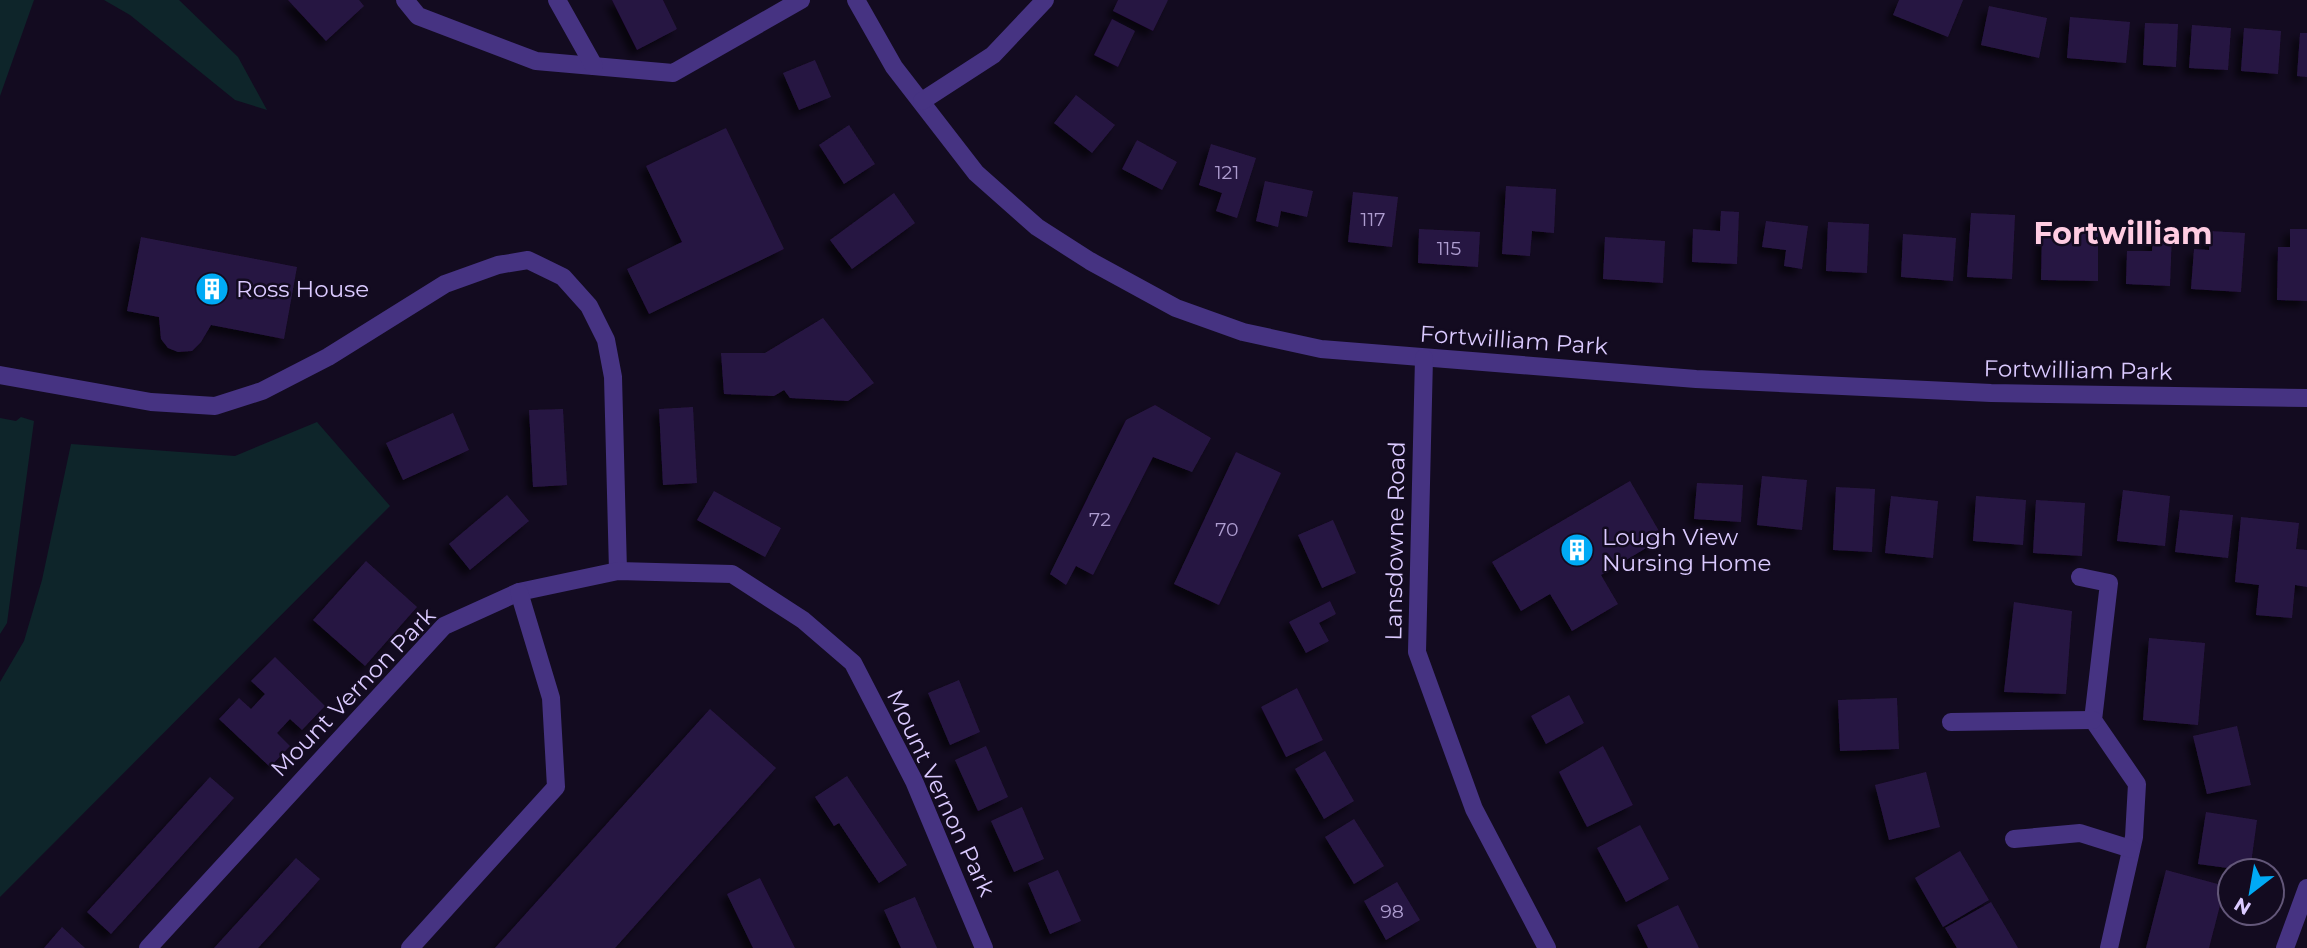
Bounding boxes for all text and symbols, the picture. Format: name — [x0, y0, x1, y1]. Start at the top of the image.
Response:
house number: 121 — [1215, 161, 1239, 184]
house number: 117 — [1361, 208, 1385, 231]
district label: Fortwilliam — [2034, 215, 2212, 252]
house number: 115 — [1437, 237, 1461, 260]
building icon: Ross House — [193, 270, 231, 308]
place label: Ross House — [236, 275, 369, 303]
street label: Fortwilliam Park — [1419, 319, 1609, 361]
street label: Fortwilliam Park — [1983, 354, 2173, 386]
street label: Lansdowne Road — [1379, 441, 1411, 641]
house number: 72 — [1089, 508, 1111, 531]
house number: 70 — [1215, 518, 1239, 541]
place label: Lough View Nursing Home — [1602, 523, 1771, 577]
building icon: Lough View Nursing Home — [1558, 531, 1596, 569]
street label: Mount Vernon Park — [265, 601, 441, 782]
street label: Mount Vernon Park — [881, 685, 1001, 901]
north arrow — [2216, 857, 2286, 927]
text: N — [2230, 892, 2255, 920]
house number: 98 — [1380, 900, 1404, 923]

